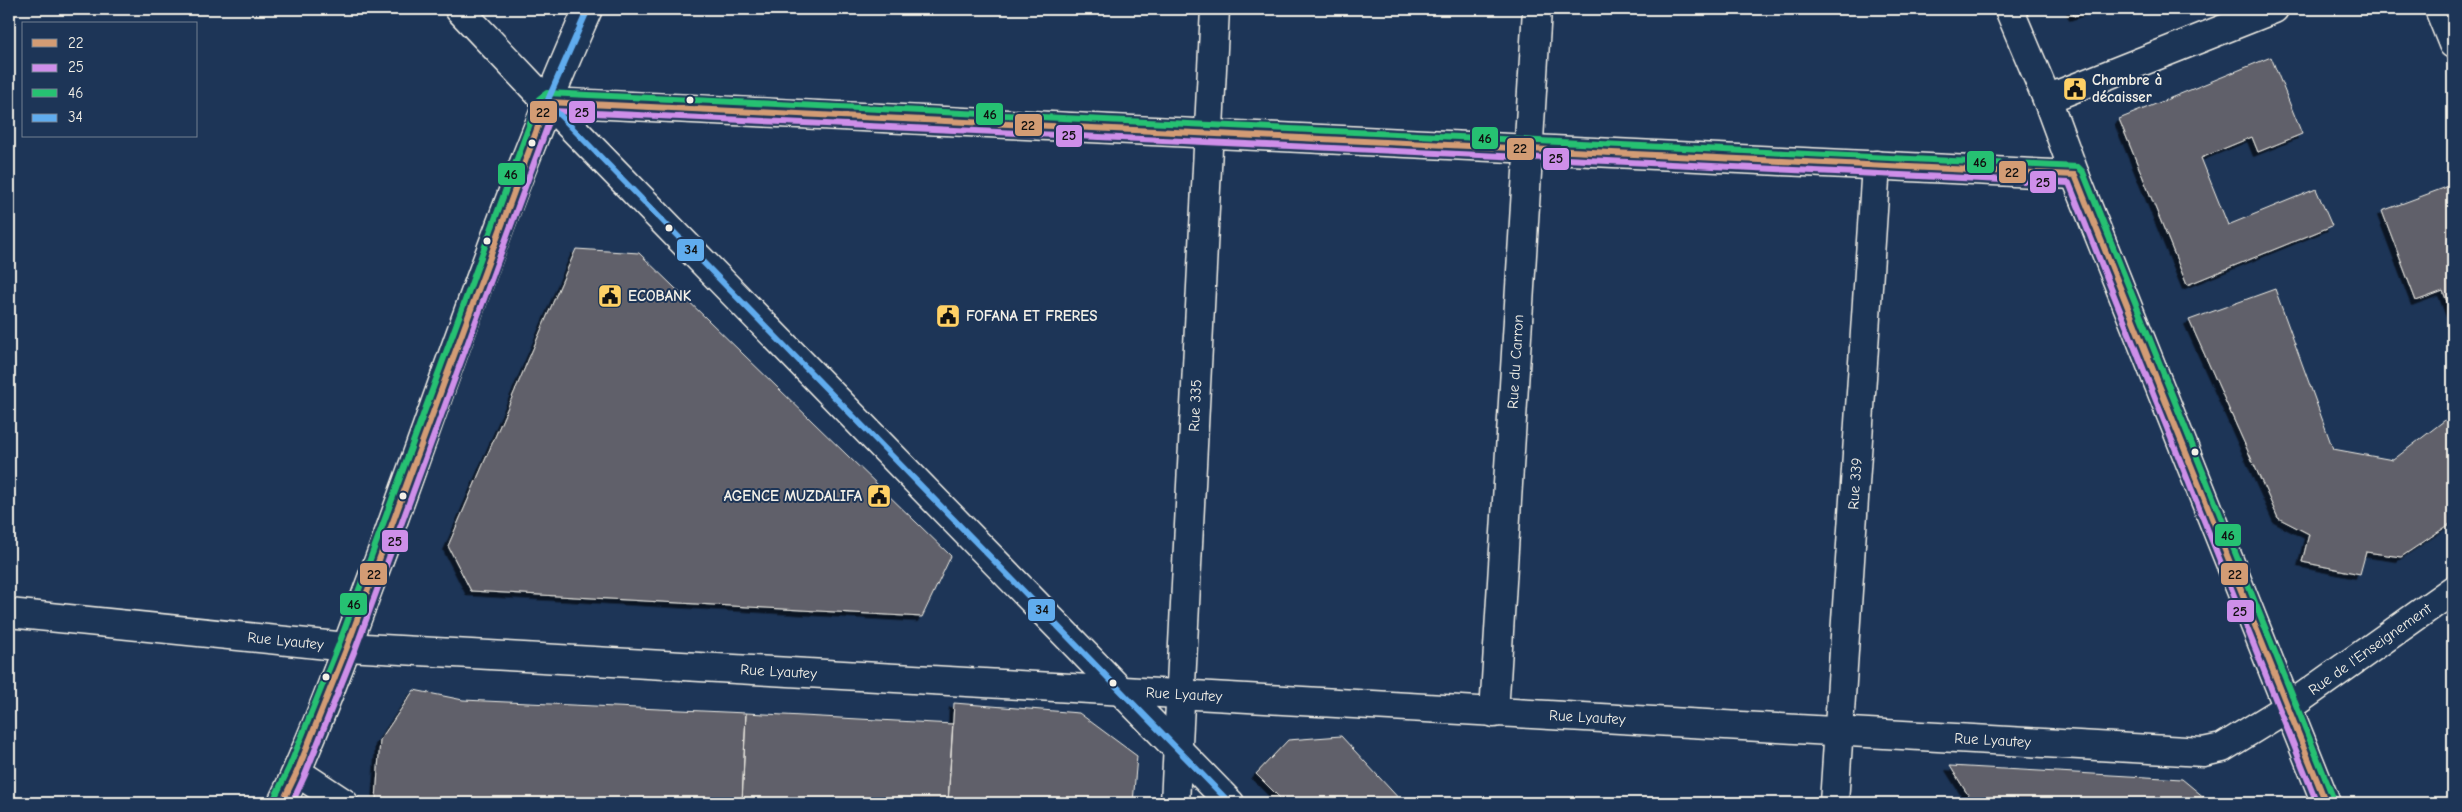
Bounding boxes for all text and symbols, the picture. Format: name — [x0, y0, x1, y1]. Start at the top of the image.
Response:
legend — [22, 22, 198, 138]
text: 22 — [68, 34, 84, 52]
text: 25 — [68, 58, 84, 76]
place label: Chambre à décaisser — [2092, 71, 2162, 106]
public building icon: Chambre à décaisser — [2062, 76, 2088, 102]
text: 46 — [68, 84, 83, 102]
unlabelled marker — [685, 95, 695, 105]
line badge: 22 — [529, 100, 558, 124]
line badge: 25 — [568, 100, 596, 124]
line badge: 46 — [975, 102, 1004, 126]
text: 22 — [536, 104, 550, 121]
text: 25 — [575, 104, 589, 121]
text: 46 — [983, 106, 997, 123]
text: 34 — [68, 108, 83, 126]
line badge: 22 — [1014, 113, 1043, 137]
text: 22 — [1021, 117, 1035, 134]
line badge: 25 — [1055, 124, 1083, 148]
line badge: 46 — [1471, 126, 1499, 150]
text: 25 — [1062, 127, 1076, 144]
text: 46 — [1478, 130, 1492, 147]
line badge: 22 — [1506, 137, 1535, 161]
unlabelled marker — [527, 138, 537, 148]
text: 22 — [1513, 140, 1527, 157]
line badge: 25 — [1542, 147, 1570, 171]
text: 25 — [1549, 150, 1563, 167]
line badge: 46 — [1966, 150, 1995, 174]
text: 46 — [1973, 154, 1987, 171]
line badge: 22 — [1998, 160, 2027, 184]
line badge: 46 — [497, 162, 526, 186]
text: 22 — [2005, 164, 2019, 181]
text: 46 — [504, 166, 518, 183]
line badge: 25 — [2029, 170, 2057, 194]
text: 25 — [2036, 174, 2050, 191]
unlabelled marker — [664, 223, 674, 233]
unlabelled marker — [482, 236, 492, 246]
line badge: 34 — [676, 238, 705, 262]
text: 34 — [684, 241, 698, 258]
public building icon: ECOBANK — [597, 283, 623, 309]
place label: ECOBANK — [628, 287, 692, 305]
public building icon: FOFANA ET FRERES — [935, 303, 961, 329]
place label: FOFANA ET FRERES — [966, 307, 1097, 325]
street label: Rue du Carron — [1504, 314, 1527, 409]
street label: Rue 335 — [1185, 379, 1205, 432]
unlabelled marker — [2190, 447, 2200, 457]
street label: Rue 339 — [1844, 457, 1866, 510]
public building icon: AGENCE MUZDALIFA — [866, 483, 892, 509]
place label: AGENCE MUZDALIFA — [724, 487, 863, 505]
unlabelled marker — [398, 491, 408, 501]
line badge: 46 — [2214, 523, 2242, 547]
text: 46 — [2221, 527, 2235, 544]
line badge: 25 — [381, 529, 409, 553]
text: 25 — [388, 533, 402, 550]
line badge: 22 — [359, 562, 388, 586]
line badge: 22 — [2220, 562, 2249, 586]
text: 22 — [367, 566, 381, 583]
text: 22 — [2228, 566, 2242, 583]
line badge: 46 — [339, 592, 368, 616]
text: 46 — [347, 596, 361, 613]
line badge: 34 — [1027, 598, 1056, 622]
line badge: 25 — [2226, 599, 2255, 623]
street label: Rue de l'Enseignement — [2305, 599, 2435, 699]
text: 34 — [1035, 601, 1049, 618]
text: 25 — [2233, 603, 2247, 620]
street label: Rue Lyautey — [247, 628, 325, 654]
street label: Rue Lyautey — [740, 660, 818, 683]
unlabelled marker — [321, 672, 331, 682]
unlabelled marker — [1108, 678, 1118, 688]
street label: Rue Lyautey — [1145, 683, 1223, 706]
street label: Rue Lyautey — [1549, 706, 1626, 728]
street label: Rue Lyautey — [1954, 729, 2032, 751]

